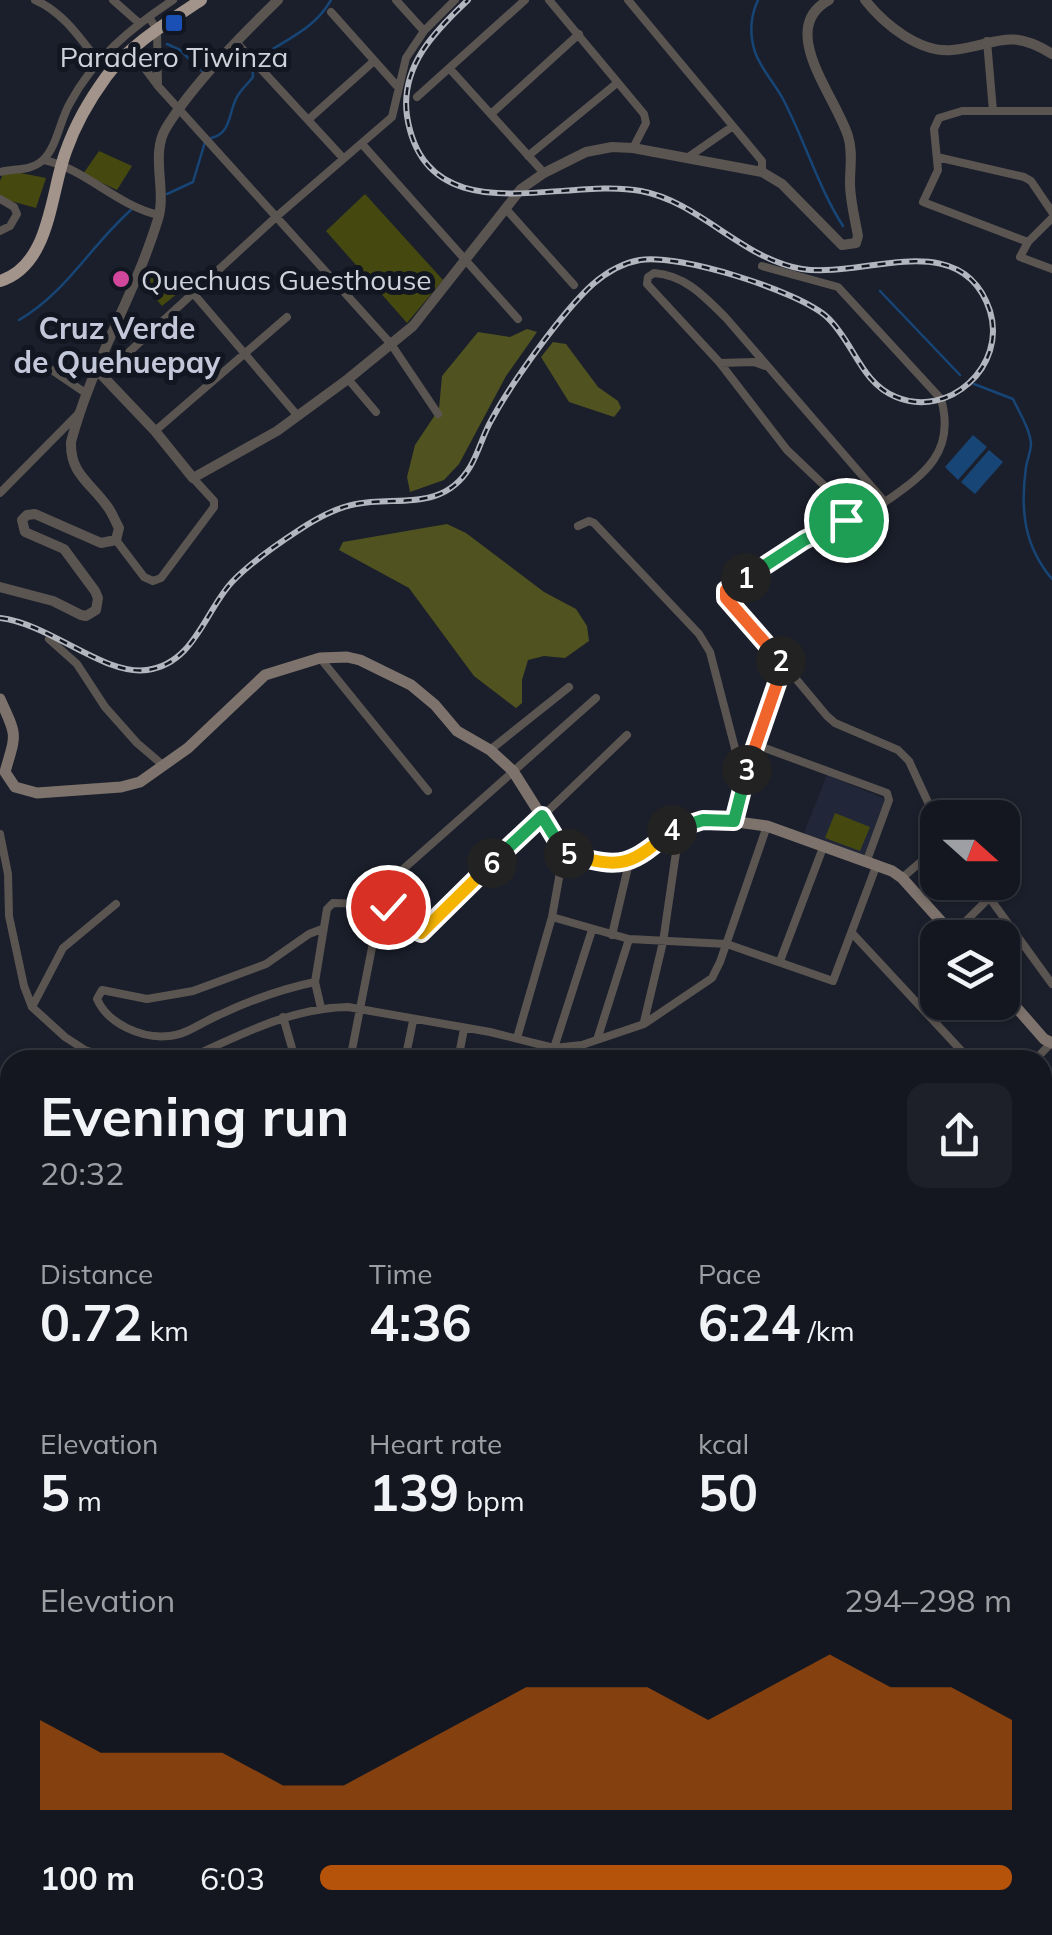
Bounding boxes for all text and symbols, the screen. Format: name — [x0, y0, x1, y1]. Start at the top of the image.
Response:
marker: Paradero Tiwinza — [163, 12, 185, 34]
place label: Paradero Tiwinza — [60, 39, 288, 74]
place label: Quechuas Guesthouse — [141, 262, 432, 297]
marker: Quechuas Guesthouse — [110, 268, 132, 290]
district label: Cruz Verde de Quehuepay — [14, 309, 221, 381]
pin — [804, 478, 889, 563]
icon: arrive — [819, 493, 874, 548]
pin: 1 — [721, 553, 771, 603]
text: 1 — [738, 560, 754, 595]
pin: 2 — [756, 636, 806, 686]
text: 2 — [773, 643, 789, 678]
pin: 3 — [722, 745, 772, 795]
text: 3 — [739, 752, 755, 787]
north arrow — [920, 800, 1020, 900]
map controls — [920, 800, 1020, 1020]
pin: 4 — [647, 805, 697, 855]
text: 4 — [664, 812, 680, 847]
pin: 5 — [544, 829, 594, 879]
text: 5 — [561, 836, 577, 871]
pin: 6 — [467, 838, 517, 888]
text: 6 — [484, 845, 500, 880]
pin — [346, 865, 431, 950]
icon: check — [361, 880, 416, 935]
button: layers — [920, 920, 1020, 1020]
text: Evening run — [40, 1081, 349, 1150]
button: share — [907, 1083, 1012, 1188]
text: 20:32 — [40, 1153, 124, 1193]
text: Distance — [40, 1256, 153, 1291]
text: Time — [369, 1256, 432, 1291]
text: Pace — [698, 1256, 761, 1291]
text: 0.72 — [40, 1291, 142, 1354]
text: 4:36 — [369, 1291, 471, 1354]
text: 6:24 — [698, 1291, 800, 1354]
text: km — [142, 1313, 189, 1348]
text: /km — [800, 1313, 855, 1348]
text: Elevation — [40, 1426, 158, 1461]
text: Heart rate — [369, 1426, 502, 1461]
text: kcal — [698, 1426, 749, 1461]
text: 5 — [40, 1461, 70, 1524]
text: 139 — [369, 1461, 459, 1524]
text: 50 — [698, 1461, 758, 1524]
text: m — [70, 1483, 102, 1518]
text: bpm — [459, 1483, 525, 1518]
text: Elevation — [40, 1580, 175, 1620]
text: 294–298 m — [844, 1580, 1012, 1620]
text: 100 m — [40, 1858, 135, 1898]
text: 6:03 — [200, 1858, 265, 1898]

